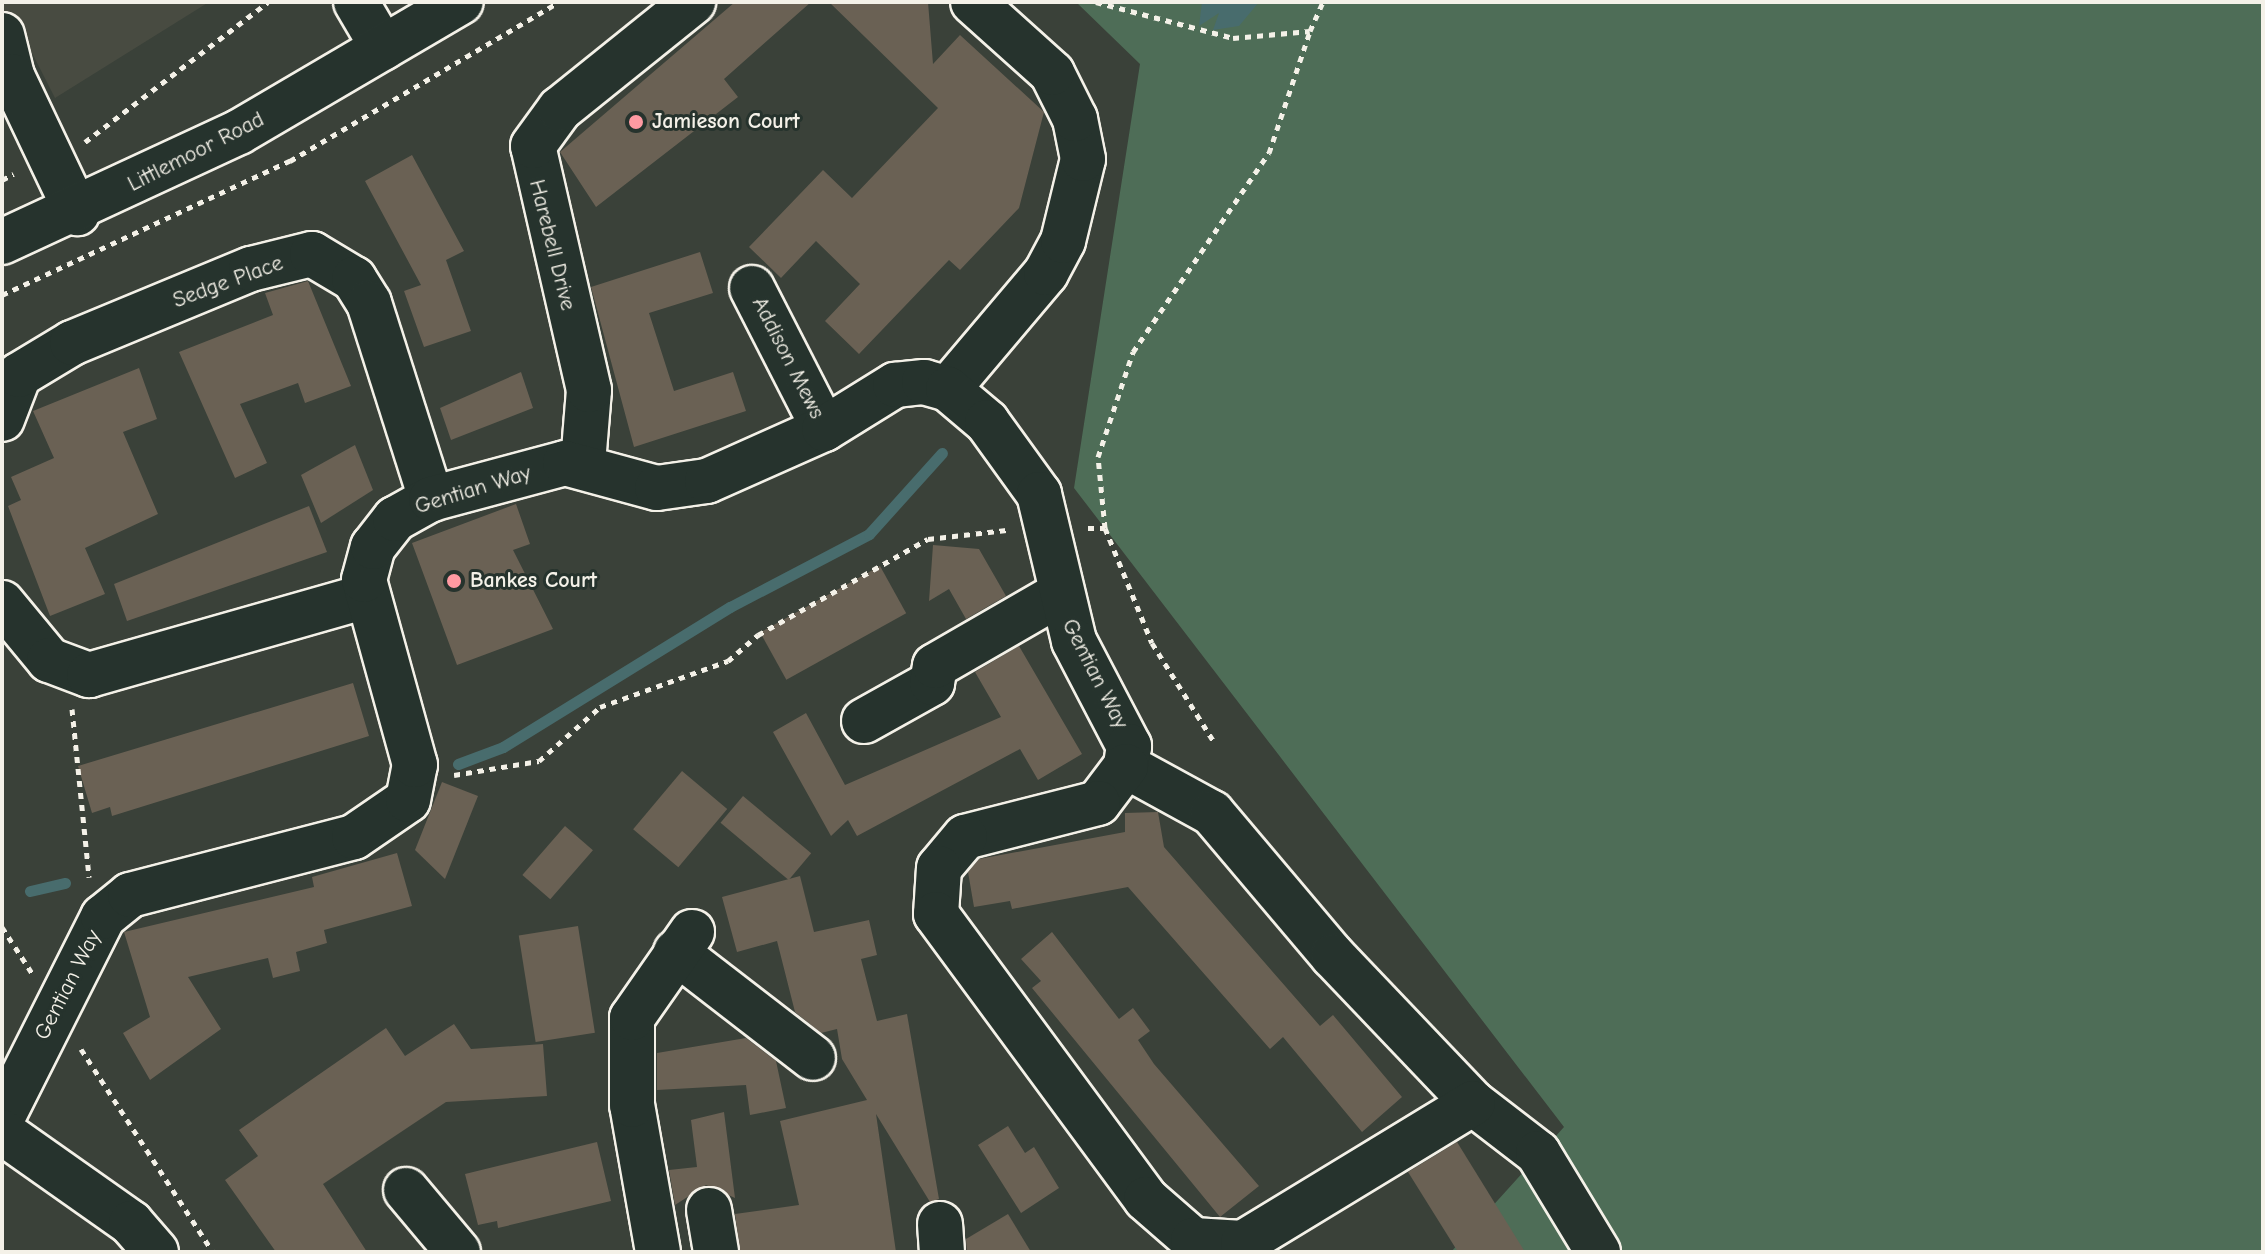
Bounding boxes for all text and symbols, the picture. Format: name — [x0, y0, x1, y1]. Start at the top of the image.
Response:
street label: Littlemoor Road — [123, 106, 269, 198]
place label: Jamieson Court — [652, 109, 800, 135]
marker: Jamieson Court — [627, 113, 645, 131]
street label: Harebell Drive — [523, 177, 581, 313]
street label: Sedge Place — [169, 250, 287, 314]
street label: Addison Mews — [746, 293, 830, 423]
street label: Gentian Way — [412, 460, 534, 520]
place label: Bankes Court — [470, 568, 597, 594]
marker: Bankes Court — [445, 572, 463, 590]
street label: Gentian Way — [1056, 615, 1134, 733]
street label: Gentian Way — [29, 926, 107, 1044]

